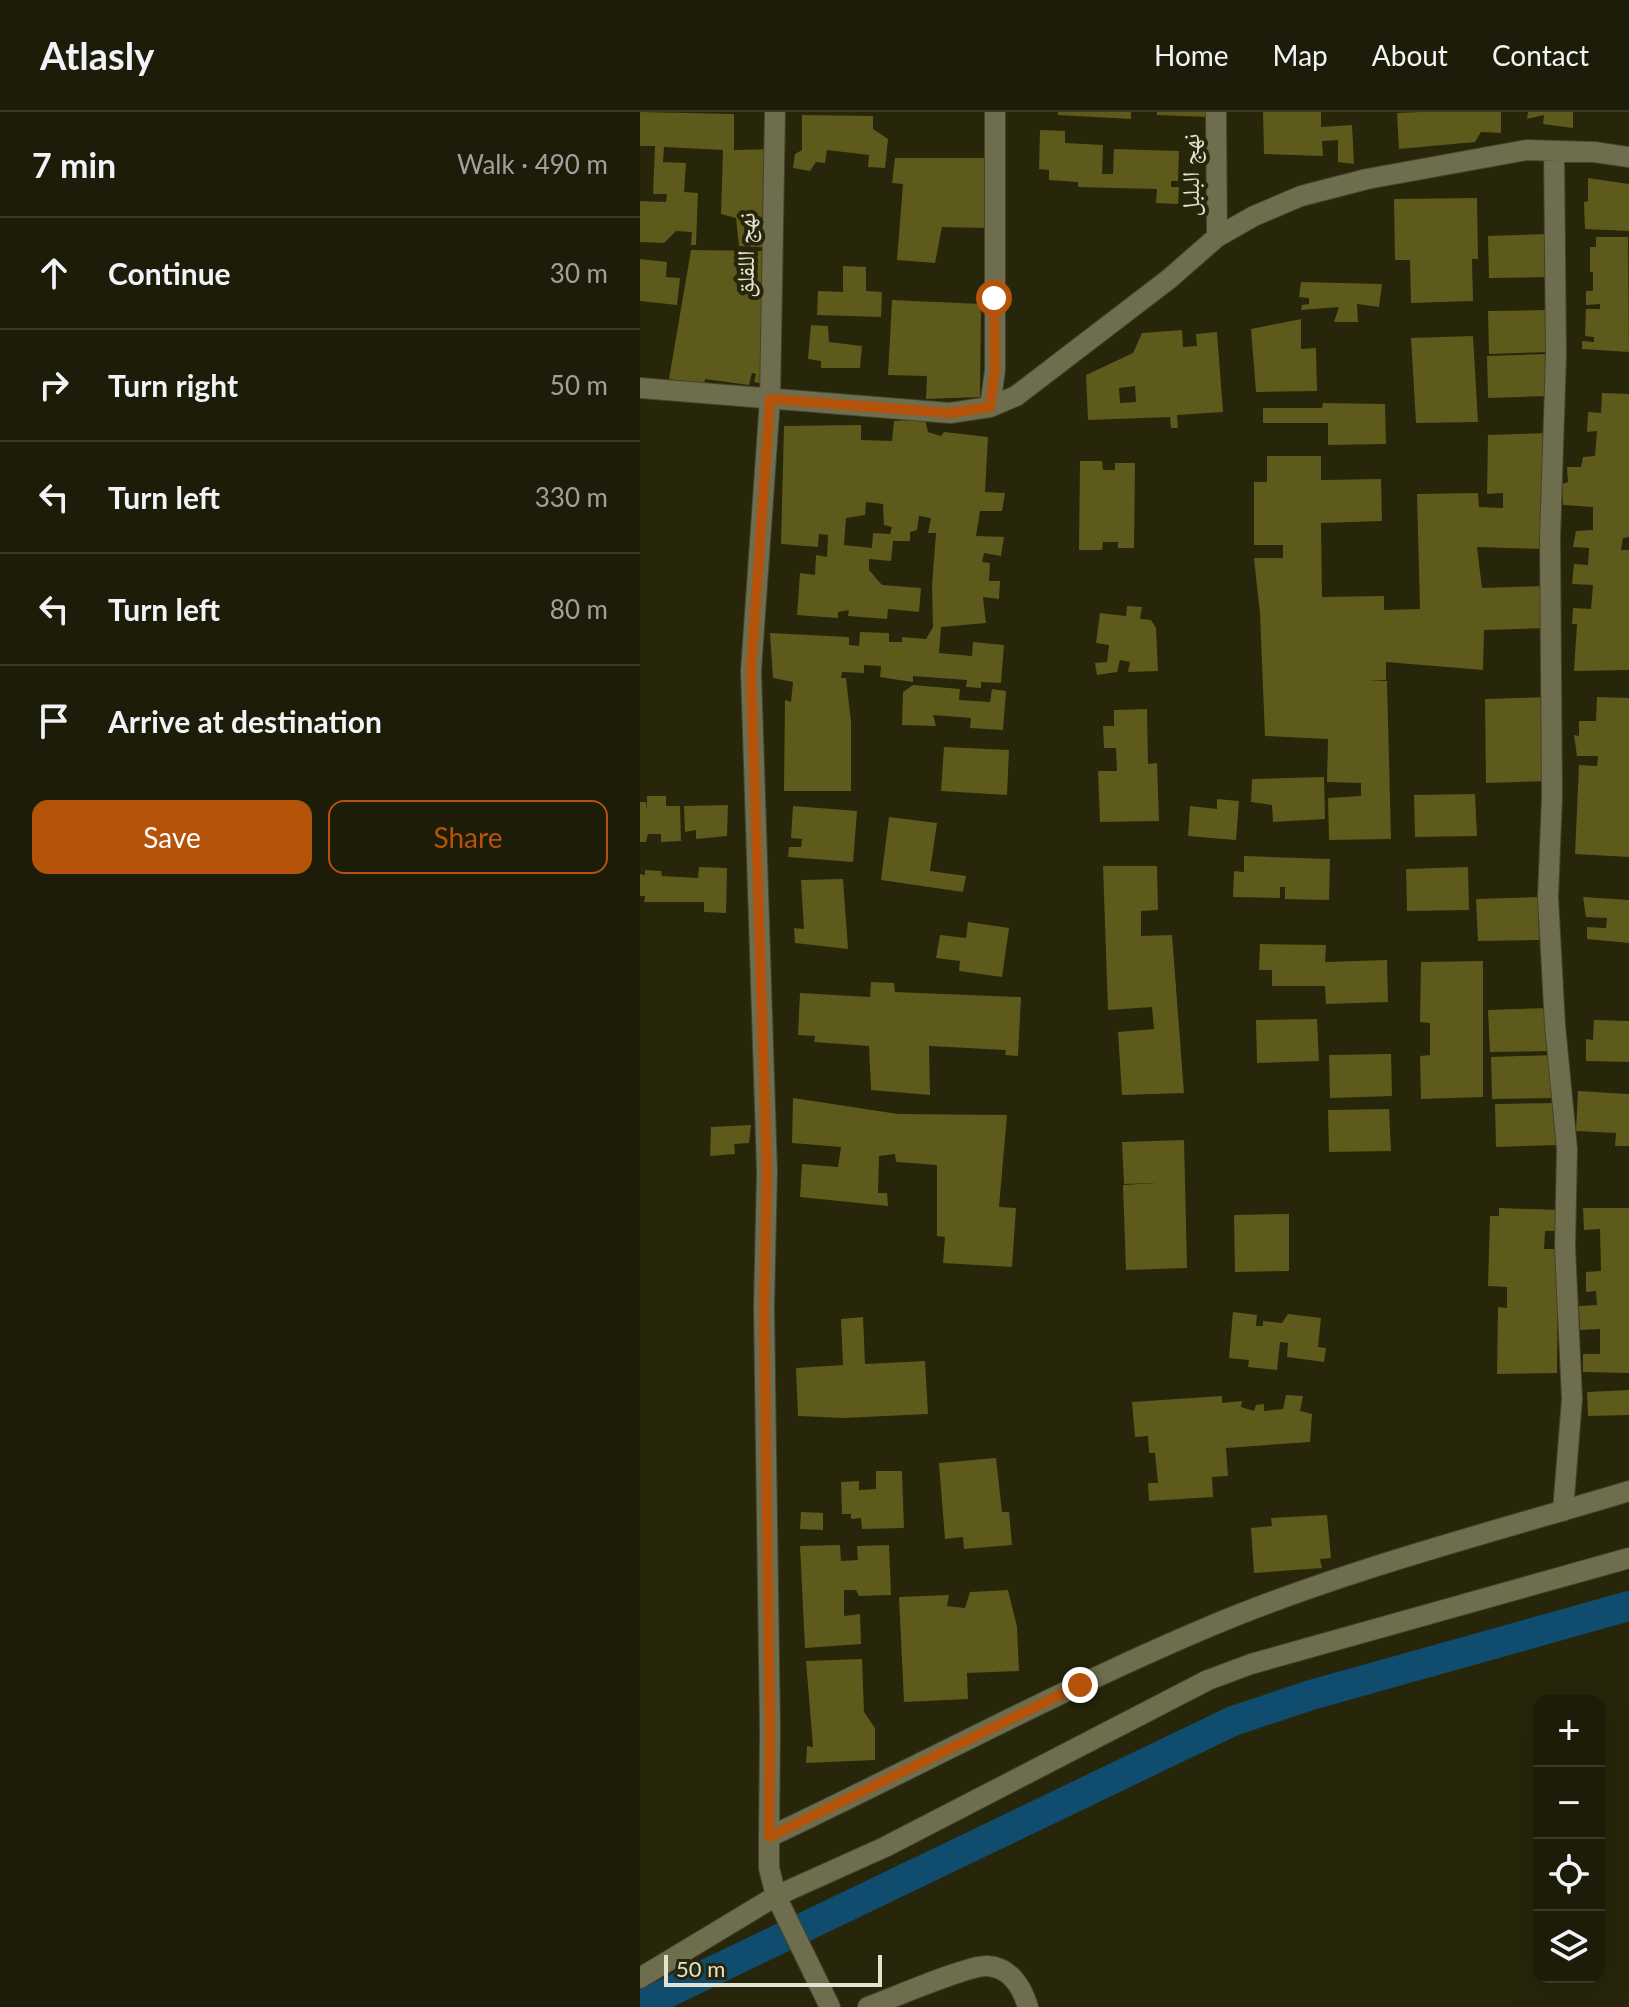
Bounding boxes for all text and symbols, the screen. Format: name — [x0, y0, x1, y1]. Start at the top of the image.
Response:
text: Atlasly — [40, 32, 154, 78]
text: Home — [1154, 38, 1229, 72]
text: Map — [1273, 38, 1328, 72]
text: About — [1372, 38, 1448, 72]
text: Contact — [1492, 38, 1589, 72]
street label: نهج البلبل — [1175, 134, 1206, 216]
text: 7 min — [32, 144, 116, 185]
text: Walk · 490 m — [457, 148, 608, 180]
street label: نهج اللقلق — [729, 212, 762, 298]
icon: ahead — [32, 251, 76, 295]
text: Continue — [108, 255, 231, 291]
text: 30 m — [550, 257, 608, 289]
route start — [976, 280, 1012, 316]
icon: right — [32, 363, 76, 407]
text: Turn right — [108, 367, 238, 403]
text: 50 m — [550, 369, 608, 401]
icon: left — [32, 475, 76, 519]
text: Turn left — [108, 479, 220, 515]
text: 330 m — [535, 481, 608, 513]
icon: left — [32, 587, 76, 631]
text: Turn left — [108, 591, 220, 627]
text: 80 m — [550, 593, 608, 625]
icon: arrive — [32, 699, 76, 743]
text: Arrive at destination — [108, 703, 382, 739]
button: Save — [32, 800, 312, 874]
button: Share — [328, 800, 608, 874]
route end — [1062, 1667, 1098, 1703]
map controls — [1533, 1695, 1605, 1983]
button: + — [1533, 1695, 1605, 1767]
button: − — [1533, 1767, 1605, 1839]
button: locate — [1533, 1839, 1605, 1911]
button: layers — [1533, 1911, 1605, 1983]
scale bar — [664, 1951, 882, 1987]
text: 50 m — [676, 1955, 725, 1982]

